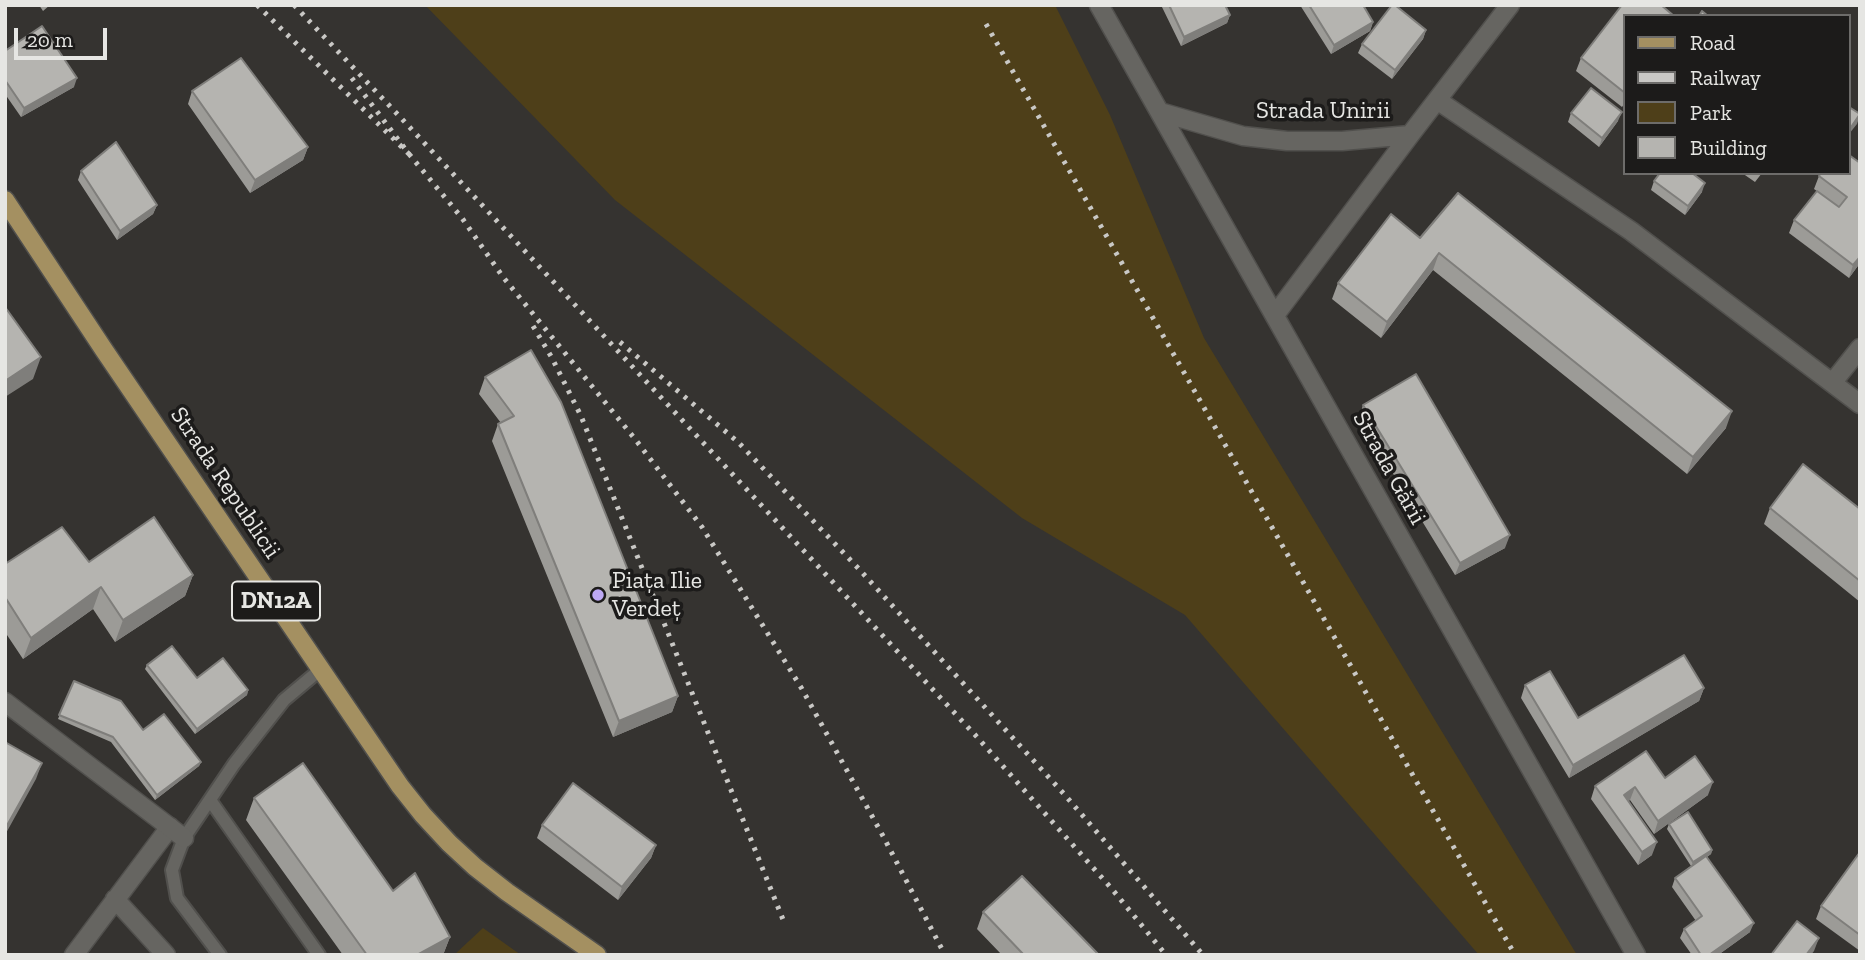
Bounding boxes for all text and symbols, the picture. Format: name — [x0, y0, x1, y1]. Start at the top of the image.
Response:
scale bar — [18, 14, 110, 58]
legend — [1624, 14, 1851, 175]
text: 20 m — [27, 27, 73, 52]
text: Road — [1690, 30, 1735, 55]
text: Railway — [1690, 65, 1761, 90]
street label: Strada Unirii — [1256, 97, 1390, 125]
text: Park — [1690, 100, 1732, 125]
text: Building — [1690, 135, 1767, 160]
street label: Strada Republicii — [164, 402, 286, 564]
street label: Strada Gării — [1346, 406, 1432, 530]
place label: Piața Ilie Verdeț — [612, 567, 702, 623]
road number: DN12A — [232, 582, 320, 621]
marker: Piața Ilie Verdeț — [590, 587, 606, 603]

